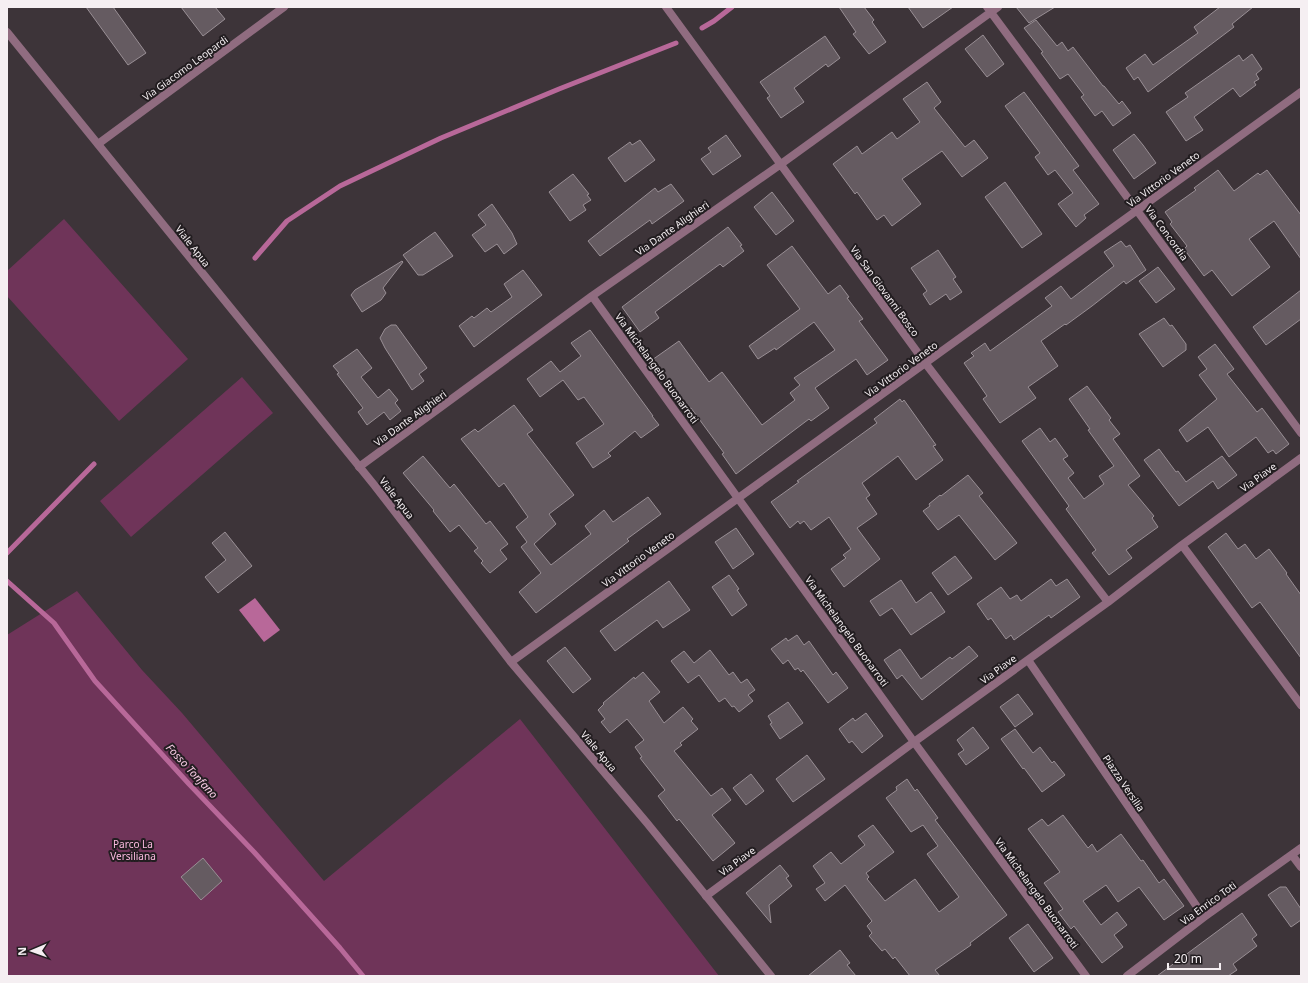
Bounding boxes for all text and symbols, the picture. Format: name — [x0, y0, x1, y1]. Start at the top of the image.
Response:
street label: Via Giacomo Leopardi — [139, 32, 231, 104]
street label: Via Vittorio Veneto — [1124, 148, 1202, 210]
street label: Via Dante Alighieri — [633, 197, 711, 259]
street label: Via Concordia — [1142, 203, 1192, 263]
street label: Viale Apua — [172, 222, 214, 270]
street label: Via San Giovanni Bosco — [847, 243, 923, 339]
street label: Via Michelangelo Buonarroti — [612, 310, 702, 426]
street label: Via Vittorio Veneto — [862, 338, 940, 400]
street label: Via Dante Alighieri — [371, 387, 449, 449]
street label: Via Piave — [1237, 459, 1279, 495]
street label: Viale Apua — [376, 474, 418, 522]
street label: Via Vittorio Veneto — [599, 528, 677, 590]
street label: Via Michelangelo Buonarroti — [802, 573, 892, 689]
street label: Via Piave — [977, 651, 1019, 687]
street label: Viale Apua — [578, 728, 620, 774]
water label: Fosso Tonfano — [163, 740, 222, 801]
street label: Piazza Versilia — [1100, 752, 1148, 814]
street label: Via Michelangelo Buonarroti — [992, 835, 1082, 951]
park label: Parco La Versiliana — [110, 837, 156, 863]
street label: Via Piave — [716, 843, 758, 879]
street label: Via Enrico Toti — [1177, 878, 1239, 928]
north arrow — [12, 931, 52, 971]
scale bar — [1168, 945, 1220, 971]
text: N — [14, 947, 29, 956]
text: 20 m — [1174, 950, 1202, 967]

